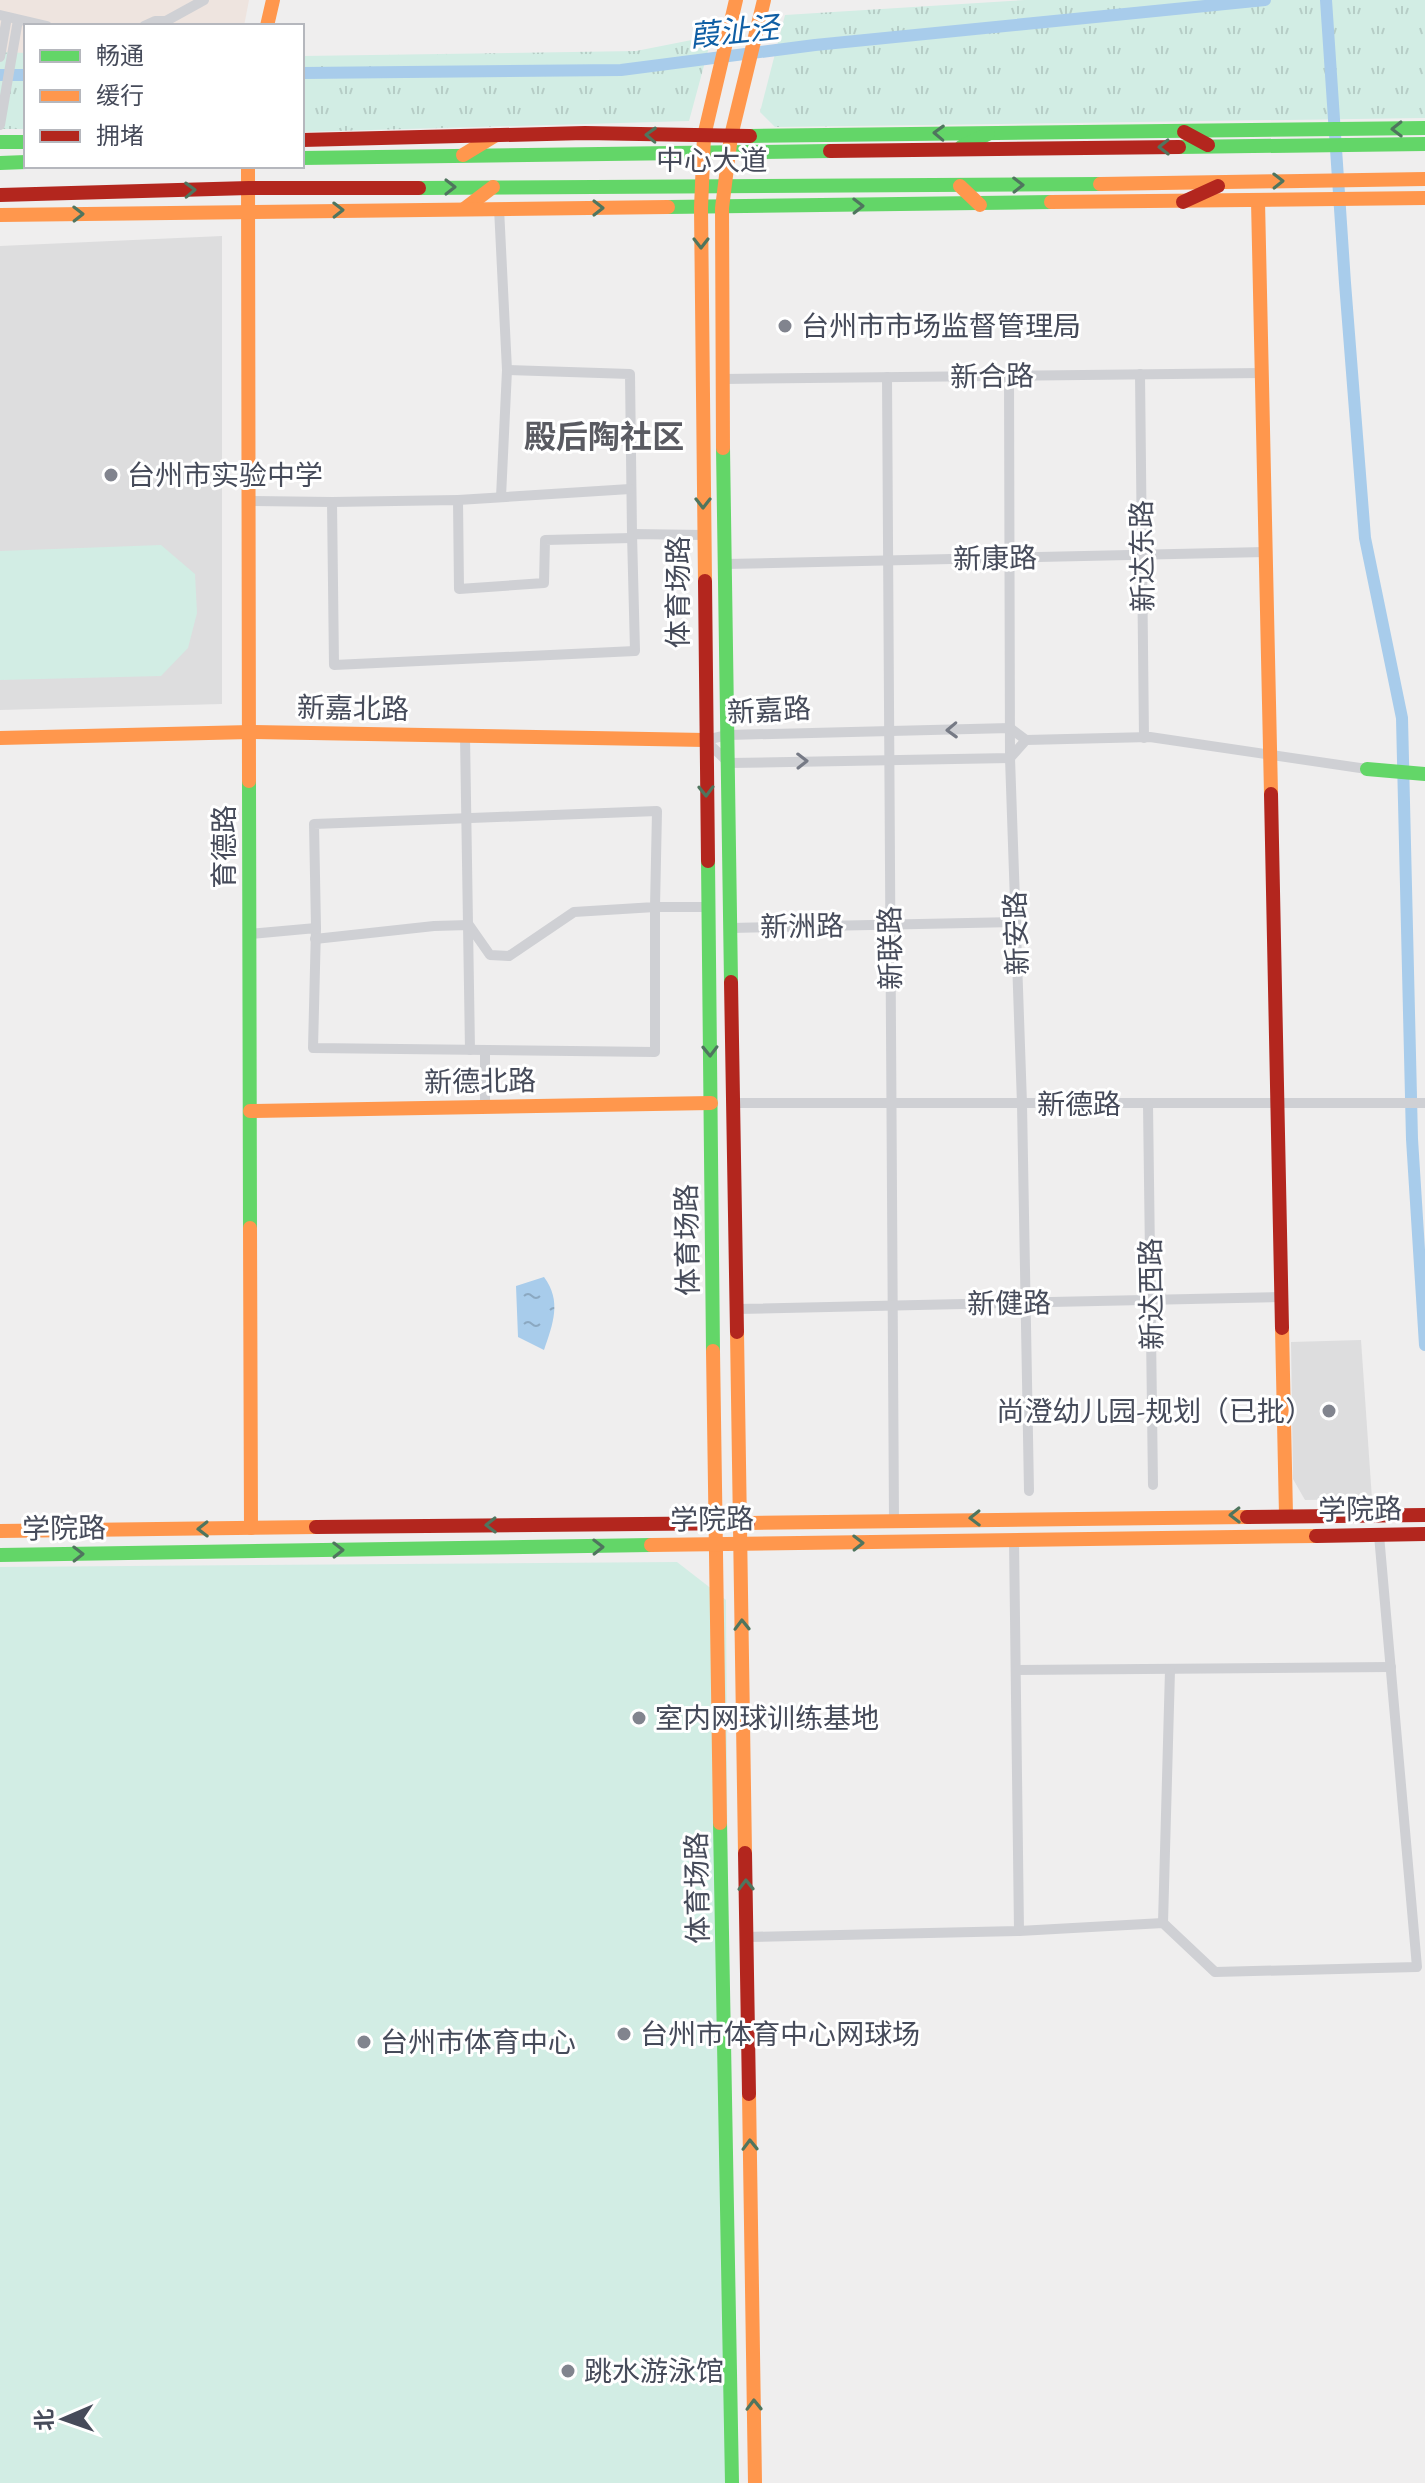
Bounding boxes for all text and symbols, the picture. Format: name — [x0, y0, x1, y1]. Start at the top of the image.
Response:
water label: 葭沚泾 — [688, 11, 783, 53]
legend — [24, 24, 304, 168]
text: 畅通 — [96, 43, 144, 69]
text: 缓行 — [96, 83, 144, 109]
one-way arrow — [1390, 120, 1403, 138]
text: 拥堵 — [96, 123, 144, 149]
one-way arrow — [932, 124, 945, 141]
one-way arrow — [644, 126, 657, 143]
one-way arrow — [1157, 138, 1170, 156]
street label: 中心大道 — [656, 146, 768, 176]
one-way arrow — [1272, 173, 1285, 190]
one-way arrow — [1012, 176, 1025, 194]
one-way arrow — [444, 178, 457, 196]
one-way arrow — [184, 181, 197, 198]
one-way arrow — [852, 198, 865, 215]
one-way arrow — [592, 199, 605, 217]
one-way arrow — [332, 201, 345, 219]
one-way arrow — [72, 205, 85, 222]
one-way arrow — [692, 237, 710, 250]
place label: 台州市市场监督管理局 — [801, 312, 1081, 342]
marker: 台州市市场监督管理局 — [776, 317, 794, 335]
street label: 新合路 — [950, 361, 1034, 393]
district label: 殿后陶社区 — [524, 420, 684, 454]
place label: 台州市实验中学 — [127, 461, 323, 491]
marker: 台州市实验中学 — [102, 466, 120, 484]
one-way arrow — [695, 497, 712, 510]
street label: 新达东路 — [1127, 500, 1159, 612]
street label: 体育场路 — [664, 536, 694, 648]
street label: 新康路 — [953, 543, 1037, 575]
street label: 新嘉北路 — [297, 693, 409, 725]
street label: 新嘉路 — [726, 694, 812, 728]
one-way arrow — [945, 721, 958, 738]
one-way arrow — [796, 753, 809, 770]
one-way arrow — [697, 785, 715, 798]
street label: 育德路 — [210, 805, 240, 889]
street label: 新安路 — [1001, 890, 1033, 975]
street label: 新联路 — [875, 906, 907, 990]
street label: 新洲路 — [760, 911, 844, 943]
one-way arrow — [702, 1045, 719, 1058]
street label: 新德北路 — [424, 1066, 536, 1098]
street label: 新德路 — [1037, 1090, 1121, 1120]
street label: 体育场路 — [672, 1184, 704, 1296]
street label: 新达西路 — [1136, 1238, 1168, 1350]
street label: 新健路 — [967, 1288, 1051, 1320]
place label: 尚澄幼儿园-规划（已批） — [996, 1397, 1313, 1427]
marker: 尚澄幼儿园-规划（已批） — [1320, 1402, 1338, 1420]
street label: 学院路 — [1318, 1494, 1402, 1526]
street label: 学院路 — [670, 1504, 754, 1536]
one-way arrow — [1228, 1507, 1241, 1524]
one-way arrow — [968, 1510, 981, 1527]
street label: 学院路 — [22, 1513, 106, 1545]
one-way arrow — [484, 1516, 497, 1533]
one-way arrow — [196, 1520, 209, 1537]
one-way arrow — [852, 1534, 865, 1551]
one-way arrow — [592, 1538, 605, 1555]
one-way arrow — [332, 1542, 345, 1559]
one-way arrow — [72, 1545, 85, 1563]
one-way arrow — [733, 1618, 751, 1631]
place label: 室内网球训练基地 — [655, 1704, 879, 1734]
marker: 室内网球训练基地 — [630, 1709, 648, 1727]
street label: 体育场路 — [682, 1832, 714, 1944]
one-way arrow — [737, 1878, 755, 1891]
place label: 台州市体育中心网球场 — [640, 2020, 920, 2050]
marker: 台州市体育中心网球场 — [615, 2025, 633, 2043]
place label: 台州市体育中心 — [380, 2028, 576, 2058]
marker: 台州市体育中心 — [355, 2033, 373, 2051]
one-way arrow — [741, 2138, 759, 2151]
place label: 跳水游泳馆 — [584, 2357, 724, 2387]
marker: 跳水游泳馆 — [559, 2362, 577, 2380]
north arrow — [24, 2379, 104, 2459]
one-way arrow — [745, 2398, 763, 2411]
text: 北 — [33, 2408, 56, 2431]

